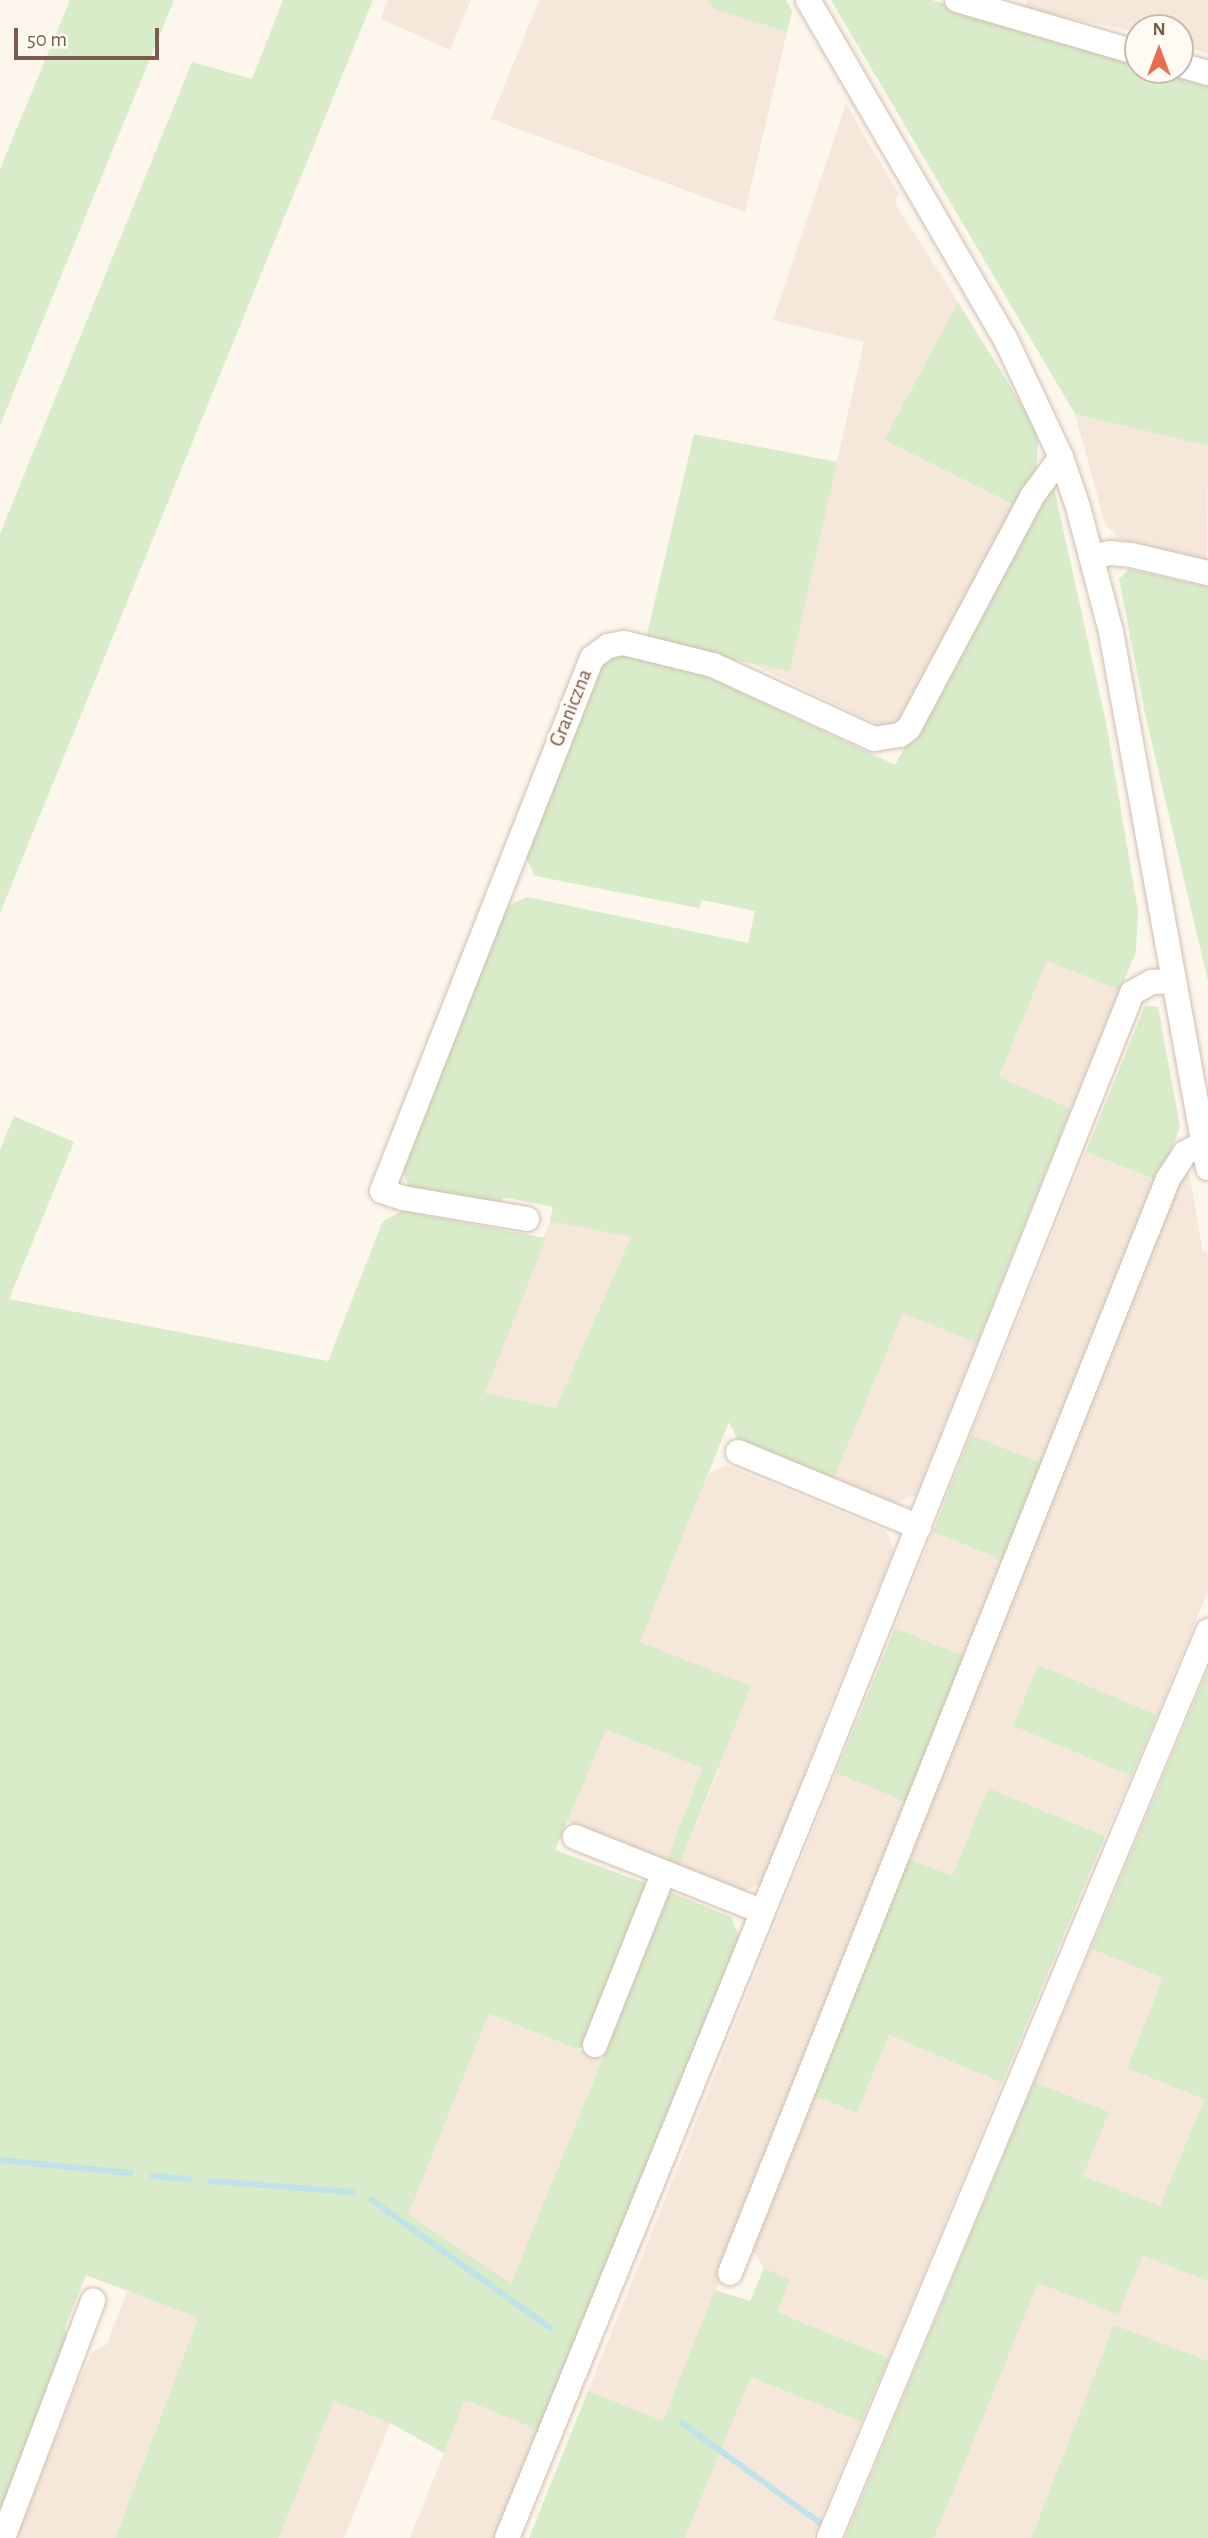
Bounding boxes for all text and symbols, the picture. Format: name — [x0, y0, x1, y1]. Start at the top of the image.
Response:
scale bar — [18, 14, 163, 58]
north arrow — [1124, 14, 1194, 84]
text: N — [1152, 20, 1166, 39]
text: 50 m — [27, 29, 67, 50]
street label: Graniczna — [544, 666, 598, 750]

